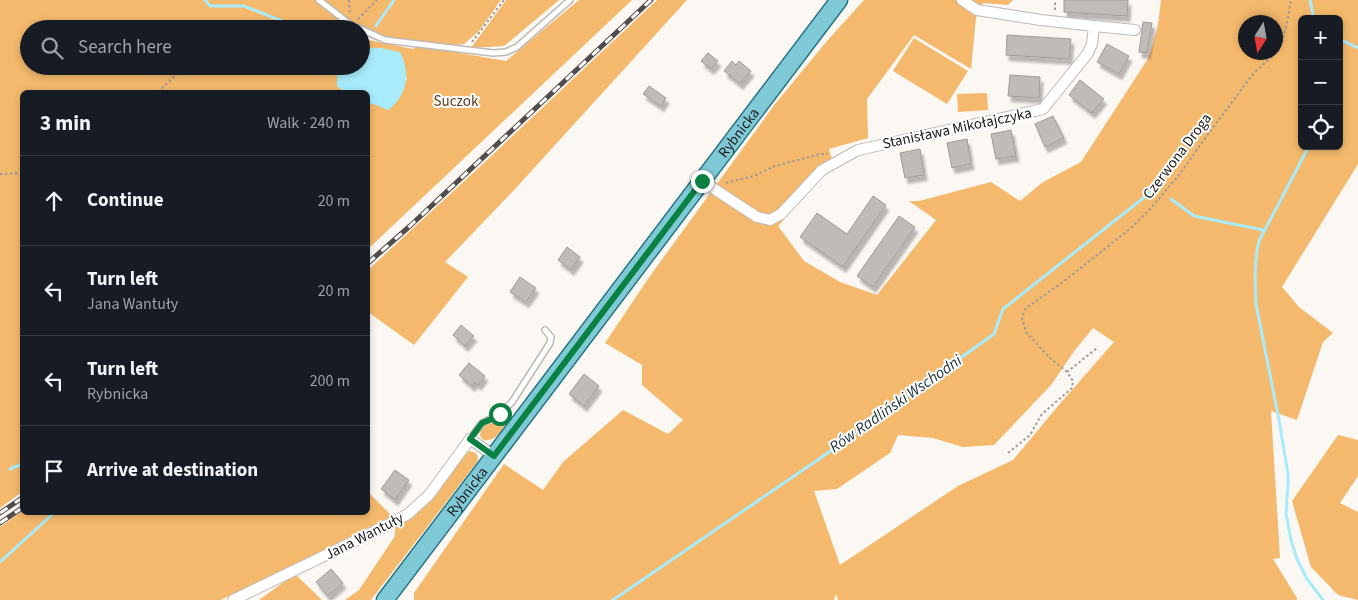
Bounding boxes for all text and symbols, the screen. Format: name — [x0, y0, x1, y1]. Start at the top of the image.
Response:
north arrow — [1238, 15, 1283, 60]
map controls — [1298, 15, 1343, 150]
button: + — [1298, 15, 1343, 60]
search box — [20, 20, 370, 75]
icon: search — [38, 34, 66, 62]
text: Search here — [78, 34, 172, 61]
button: − — [1298, 60, 1343, 105]
park label: Suczok — [434, 91, 479, 112]
street label: Stanisława Mikołajczyka — [881, 102, 1034, 155]
street label: Rybnicka — [713, 104, 765, 162]
button: locate — [1298, 105, 1343, 150]
text: 3 min — [40, 108, 91, 138]
street label: Czerwona Droga — [1138, 109, 1217, 204]
text: Walk · 240 m — [267, 112, 350, 134]
route end — [691, 170, 714, 193]
icon: ahead — [40, 187, 68, 215]
text: Continue — [87, 187, 164, 214]
text: 20 m — [318, 190, 350, 212]
text: Turn left — [87, 266, 158, 293]
icon: left — [40, 277, 68, 305]
text: 20 m — [318, 280, 350, 302]
text: Jana Wantuły — [87, 293, 178, 315]
water label: Rów Radliński Wschodni — [825, 350, 966, 458]
text: Turn left — [87, 356, 158, 383]
icon: left — [40, 367, 68, 395]
text: 200 m — [310, 370, 350, 392]
text: Rybnicka — [87, 383, 148, 405]
route start — [489, 403, 512, 426]
icon: arrive — [40, 457, 68, 485]
text: Arrive at destination — [87, 457, 258, 484]
street label: Rybnicka — [442, 463, 493, 521]
street label: Jana Wantuły — [321, 508, 407, 565]

